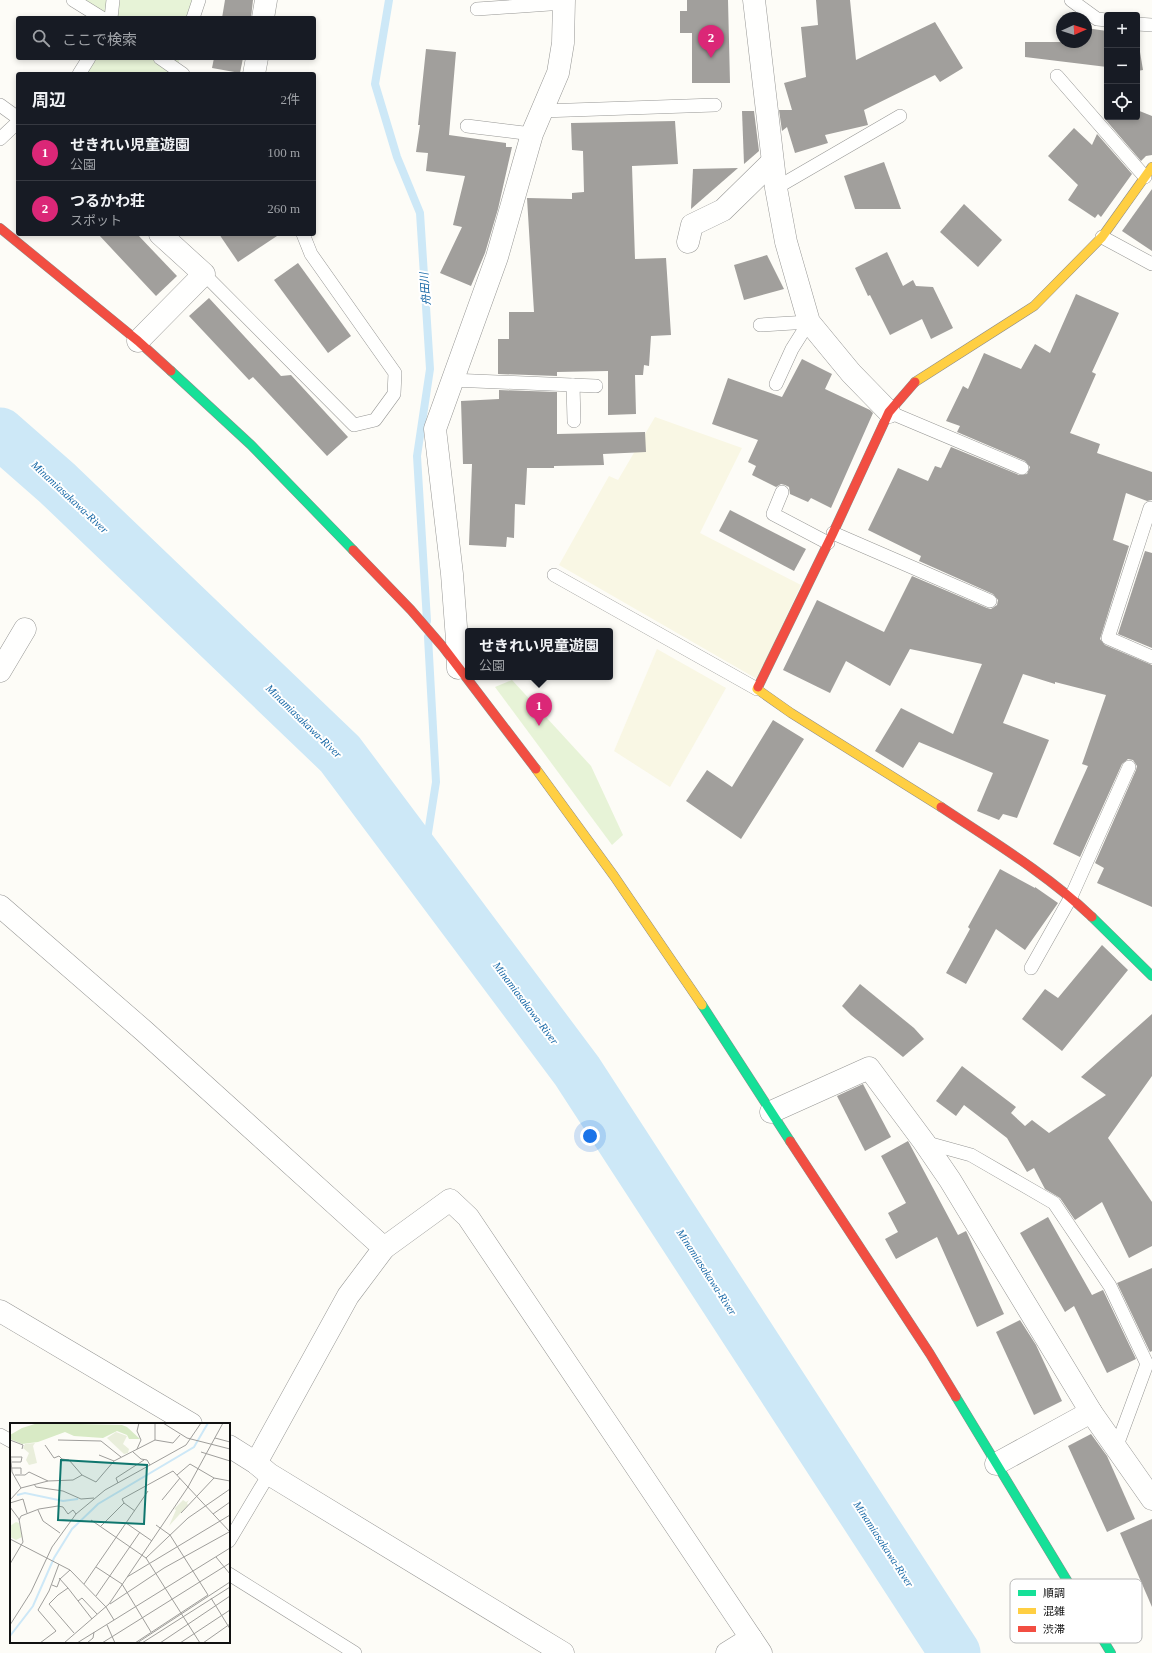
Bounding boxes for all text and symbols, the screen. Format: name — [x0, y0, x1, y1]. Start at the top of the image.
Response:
north arrow — [1056, 12, 1092, 48]
map controls — [1104, 12, 1140, 120]
button: + — [1104, 12, 1140, 48]
search box — [16, 16, 316, 60]
pin: 2 — [698, 25, 724, 58]
icon: search — [30, 27, 52, 49]
text: ここで検索 — [62, 32, 137, 48]
button: − — [1104, 48, 1140, 84]
button: locate — [1104, 84, 1140, 120]
text: 周辺 — [32, 91, 66, 110]
text: 2件 — [280, 92, 300, 107]
text: せきれい児童遊園 — [70, 137, 190, 153]
text: 1 — [42, 145, 48, 160]
text: 100 m — [267, 145, 300, 160]
text: 公園 — [70, 157, 96, 172]
text: つるかわ荘 — [70, 193, 145, 209]
text: 2 — [42, 201, 48, 216]
text: 260 m — [267, 201, 300, 216]
text: スポット — [70, 213, 122, 228]
water label: 舟田川 — [418, 271, 432, 306]
water label: Minamiasakawa-River — [29, 458, 111, 536]
popup — [465, 628, 613, 680]
text: せきれい児童遊園 — [479, 638, 599, 654]
text: 公園 — [479, 658, 505, 673]
water label: Minamiasakawa-River — [263, 681, 345, 761]
pin: 1 — [526, 693, 552, 726]
water label: Minamiasakawa-River — [490, 959, 561, 1047]
your location — [580, 1126, 600, 1146]
water label: Minamiasakawa-River — [674, 1226, 740, 1318]
inset map — [10, 1423, 230, 1643]
water label: Minamiasakawa-River — [851, 1498, 917, 1590]
legend — [1010, 1579, 1142, 1643]
text: 順調 — [1043, 1587, 1065, 1599]
text: 混雑 — [1043, 1605, 1065, 1617]
text: 渋滞 — [1043, 1623, 1065, 1635]

